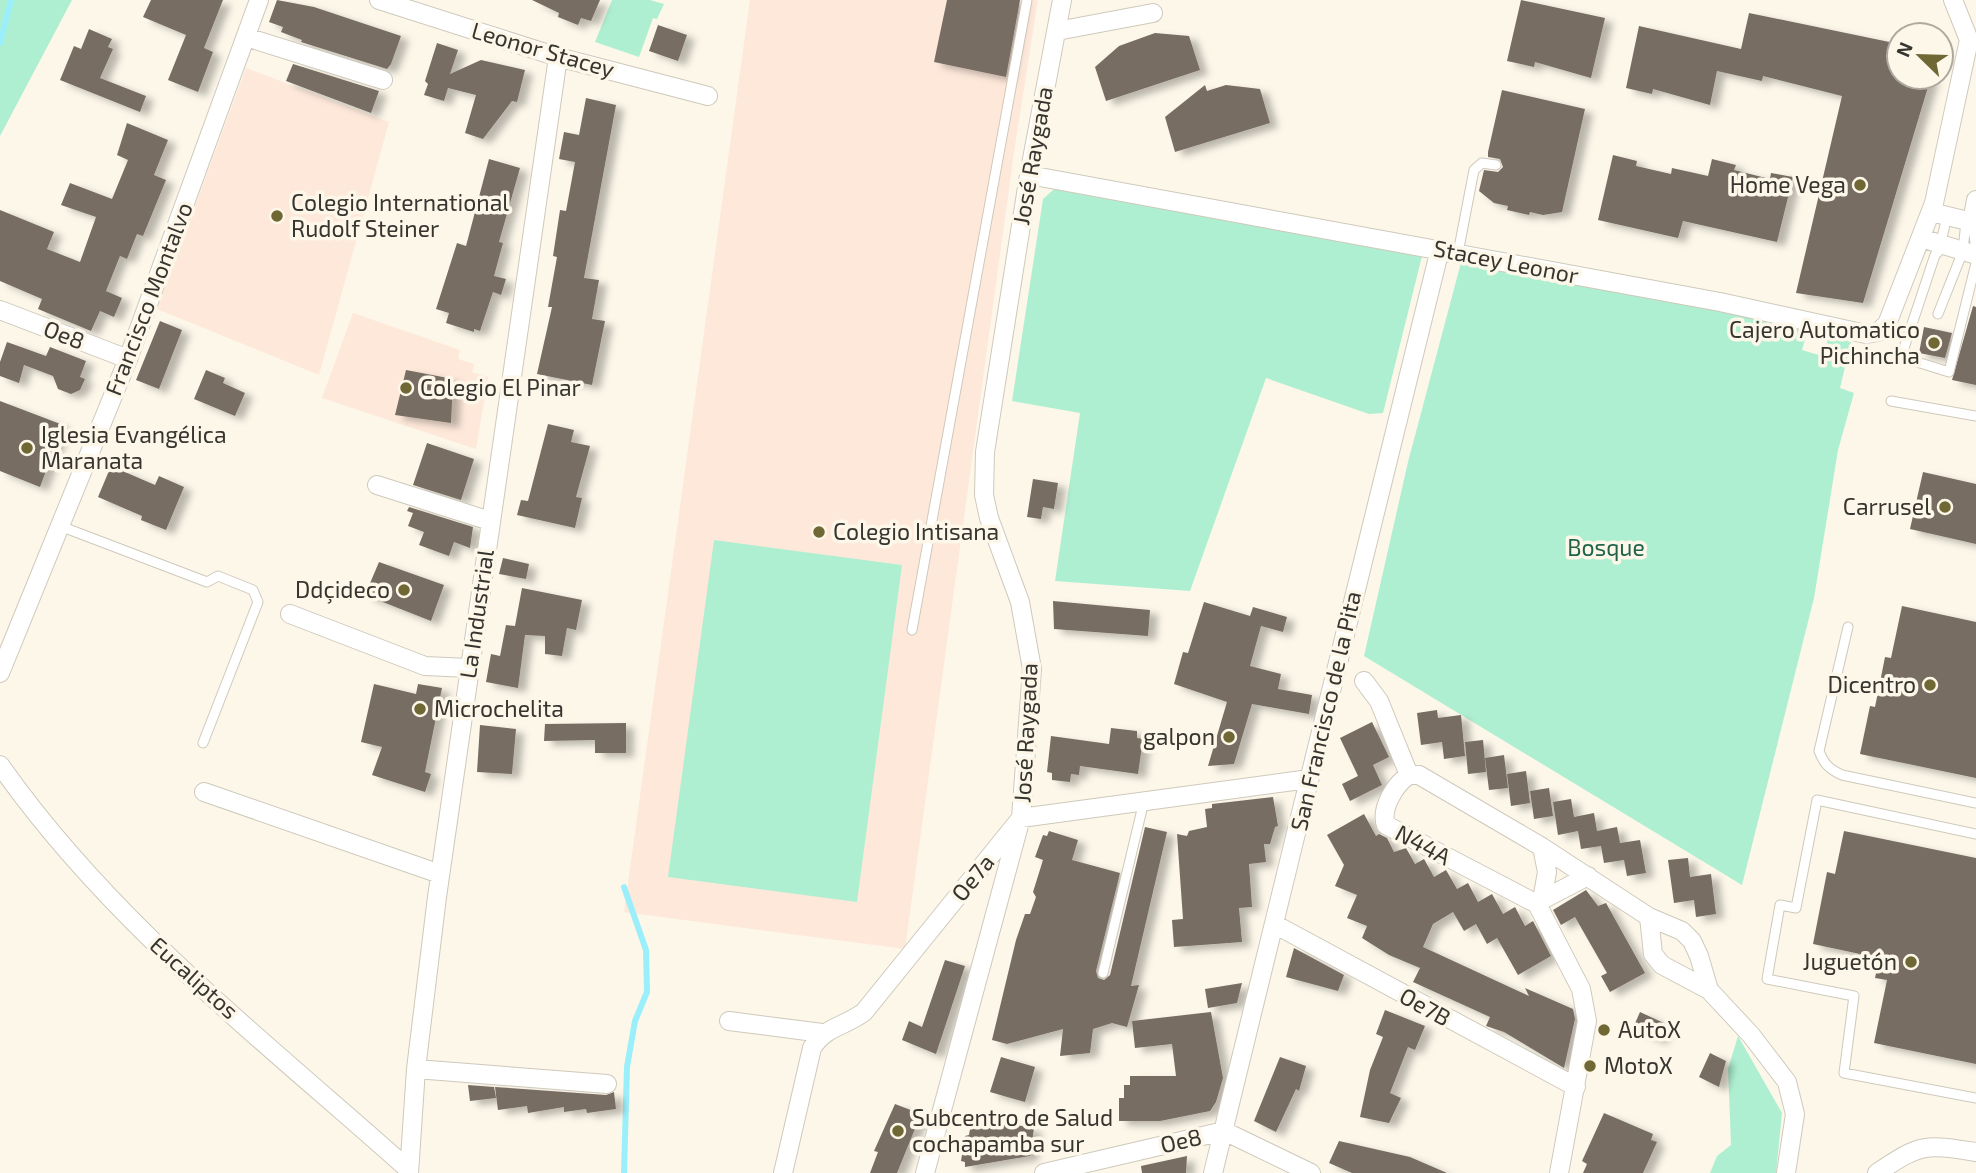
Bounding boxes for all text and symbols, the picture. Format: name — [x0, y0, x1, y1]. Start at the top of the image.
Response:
street label: Leonor Stacey — [469, 15, 618, 83]
north arrow — [1885, 21, 1955, 91]
text: N — [1891, 38, 1917, 60]
street label: José Raygada — [1006, 84, 1058, 227]
place label: Home Vega — [1730, 170, 1846, 198]
marker: Home Vega — [1852, 177, 1868, 193]
place label: Colegio International Rudolf Steiner — [291, 188, 509, 242]
street label: Francisco Montalvo — [98, 198, 198, 399]
marker: Colegio International Rudolf Steiner — [269, 208, 285, 224]
street label: Stacey Leonor — [1431, 233, 1581, 289]
street label: Oe8 — [40, 314, 89, 355]
place label: Cajero Automatico Pichincha — [1729, 315, 1920, 369]
marker: Cajero Automatico Pichincha — [1926, 335, 1942, 351]
place label: Colegio El Pinar — [420, 373, 581, 401]
marker: Colegio El Pinar — [398, 380, 414, 396]
place label: Iglesia Evangélica Maranata — [41, 420, 227, 474]
marker: Iglesia Evangélica Maranata — [19, 440, 35, 456]
place label: Carrusel — [1843, 492, 1931, 520]
marker: Carrusel — [1937, 499, 1953, 515]
place label: Colegio Intisana — [833, 517, 999, 545]
marker: Colegio Intisana — [811, 524, 827, 540]
park label: Bosque — [1567, 533, 1645, 561]
street label: La Industrial — [453, 547, 499, 680]
place label: Ddçideco — [295, 575, 390, 604]
marker: Ddçideco — [396, 582, 412, 598]
street label: San Francisco de la Pita — [1284, 588, 1366, 833]
street label: José Raygada — [1007, 662, 1043, 804]
place label: Dicentro — [1827, 670, 1916, 698]
marker: Dicentro — [1922, 677, 1938, 693]
place label: Microchelita — [434, 694, 564, 722]
marker: Microchelita — [412, 701, 428, 717]
place label: galpon — [1143, 722, 1215, 750]
marker: galpon — [1221, 729, 1237, 745]
street label: N44A — [1391, 818, 1457, 871]
street label: Oe7a — [945, 848, 1000, 906]
street label: Eucaliptos — [145, 930, 245, 1024]
place label: Juguetón — [1803, 947, 1897, 975]
marker: Juguetón — [1903, 954, 1919, 970]
street label: Oe7B — [1395, 981, 1456, 1031]
place label: AutoX — [1618, 1015, 1681, 1043]
marker: AutoX — [1596, 1022, 1612, 1038]
place label: MotoX — [1604, 1051, 1673, 1079]
marker: MotoX — [1582, 1058, 1598, 1074]
place label: Subcentro de Salud cochapamba sur — [912, 1103, 1113, 1157]
street label: Oe8 — [1157, 1122, 1204, 1158]
marker: Subcentro de Salud cochapamba sur — [890, 1123, 906, 1139]

